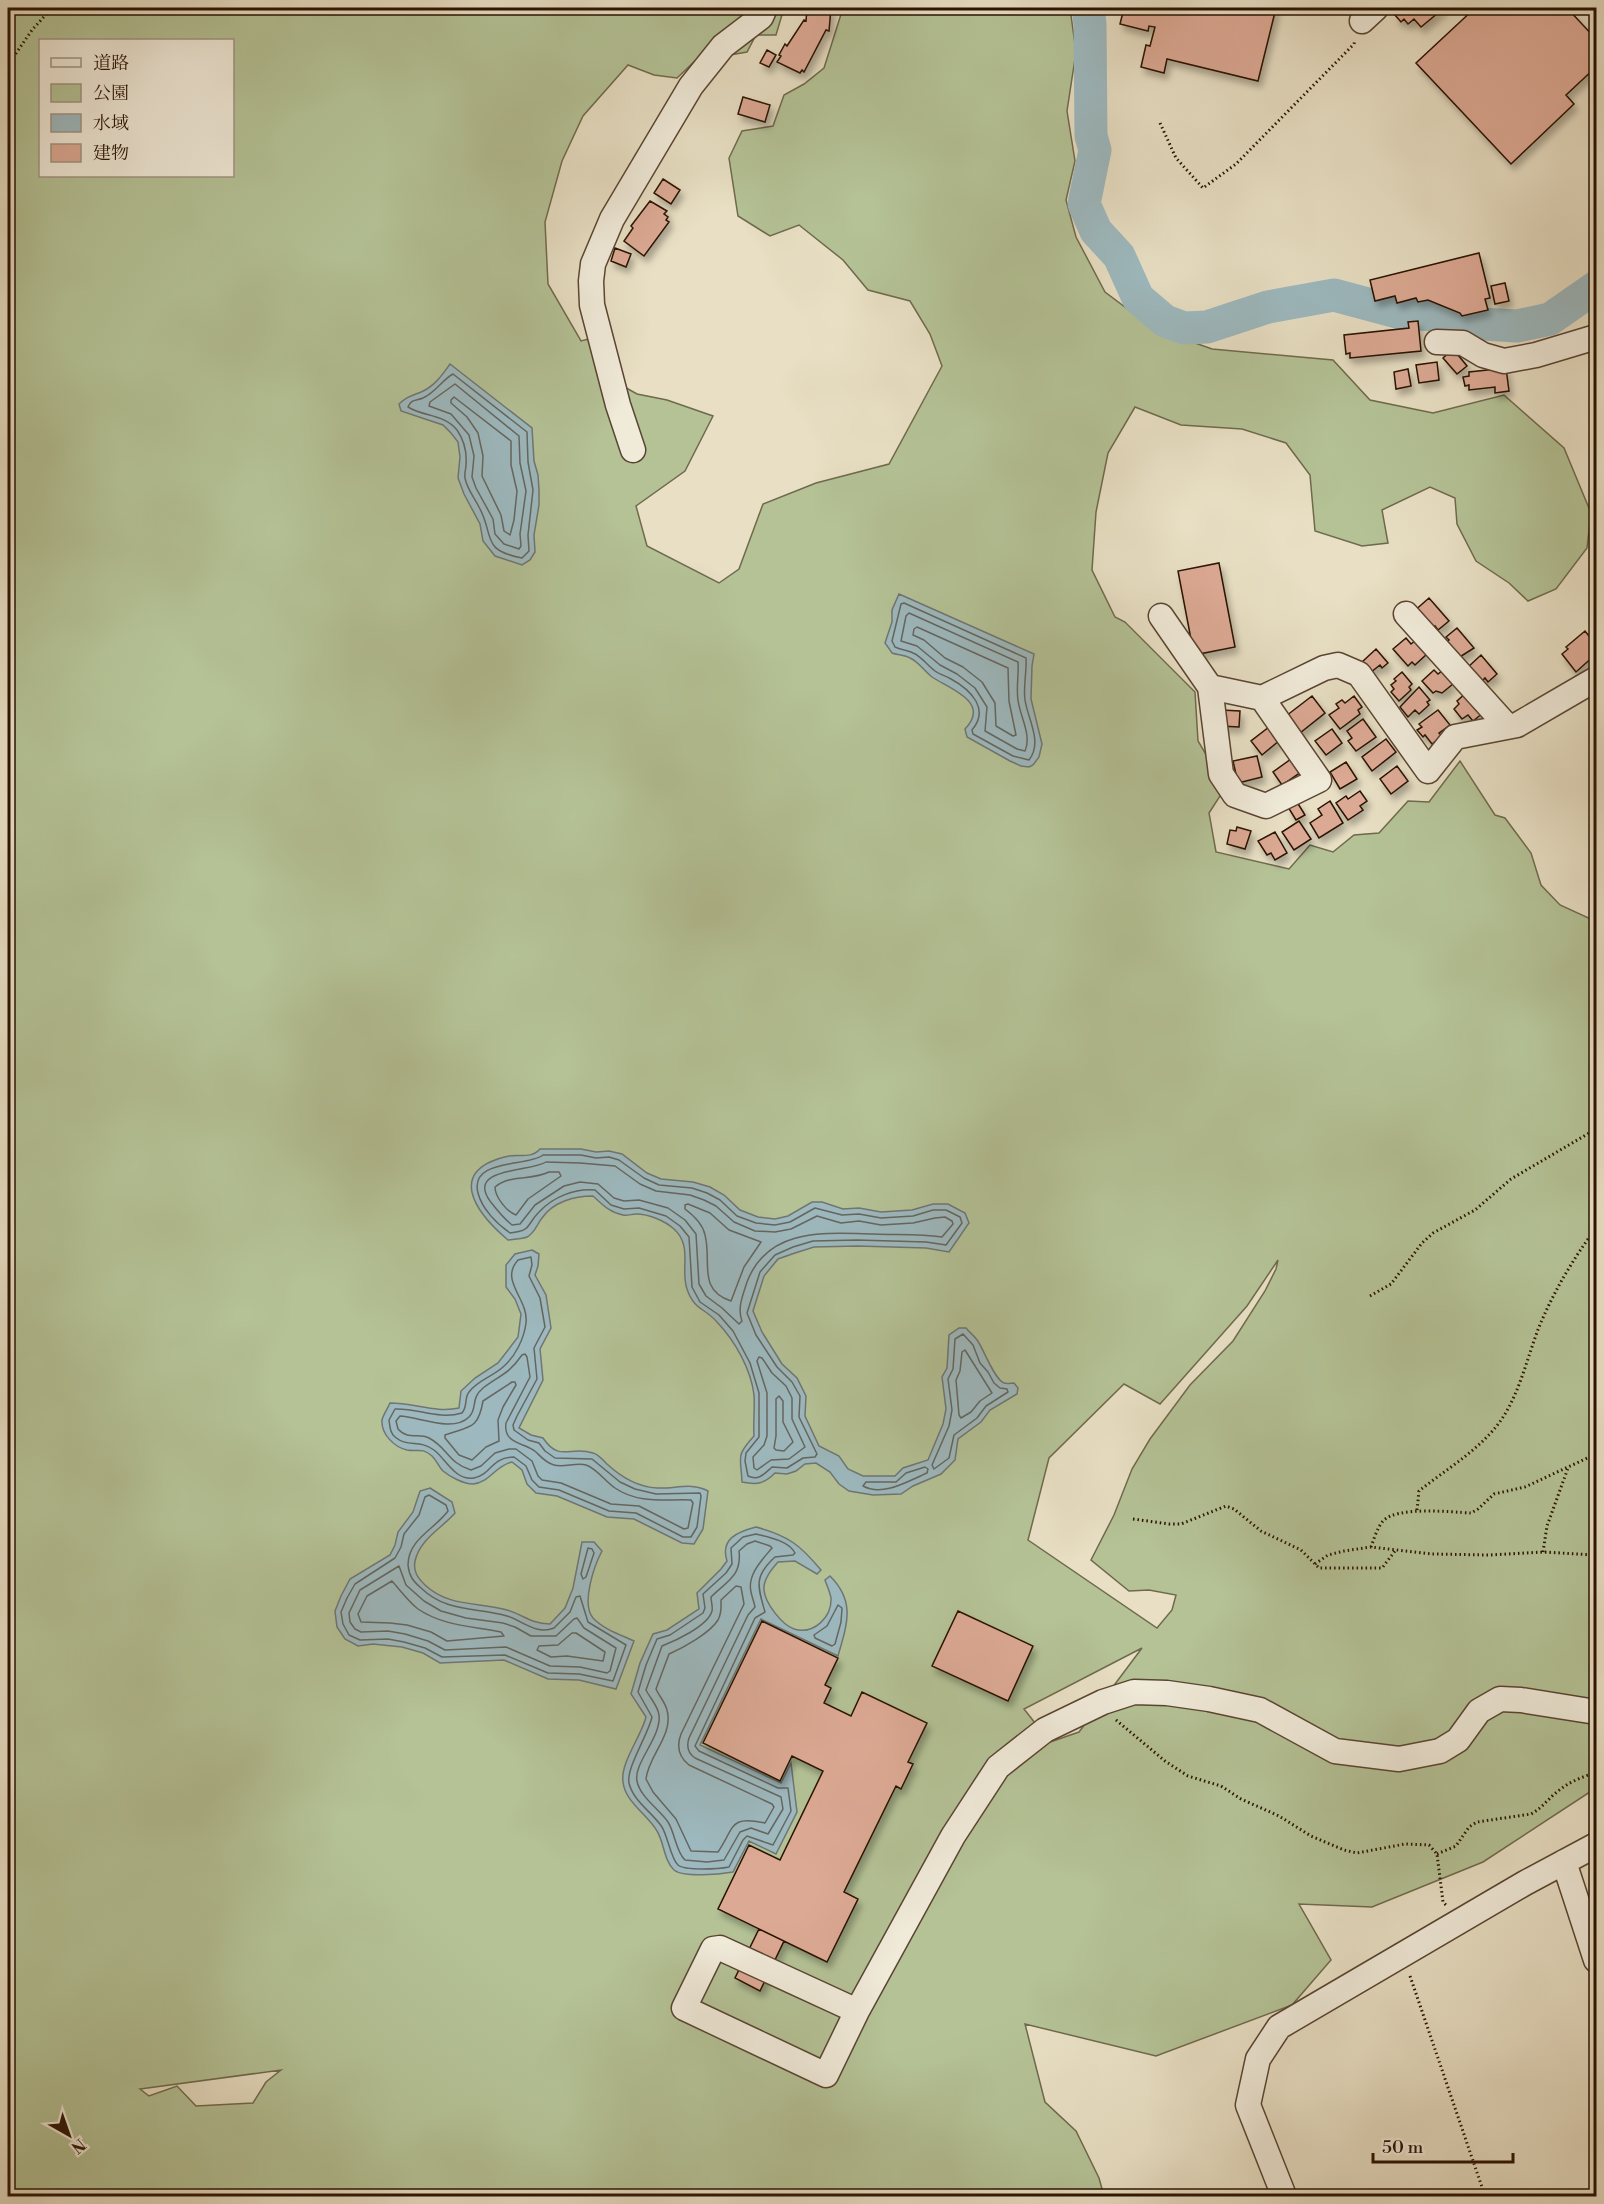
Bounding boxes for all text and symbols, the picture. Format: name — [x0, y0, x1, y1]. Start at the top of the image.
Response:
legend — [39, 39, 234, 177]
text: 道路 — [93, 52, 129, 75]
text: 公園 — [93, 82, 129, 105]
text: 水域 — [93, 112, 129, 135]
text: 建物 — [93, 142, 129, 165]
north arrow — [39, 2105, 99, 2165]
scale bar — [1373, 2126, 1512, 2164]
text: N — [66, 2134, 89, 2158]
text: 50 m — [1382, 2136, 1424, 2159]

